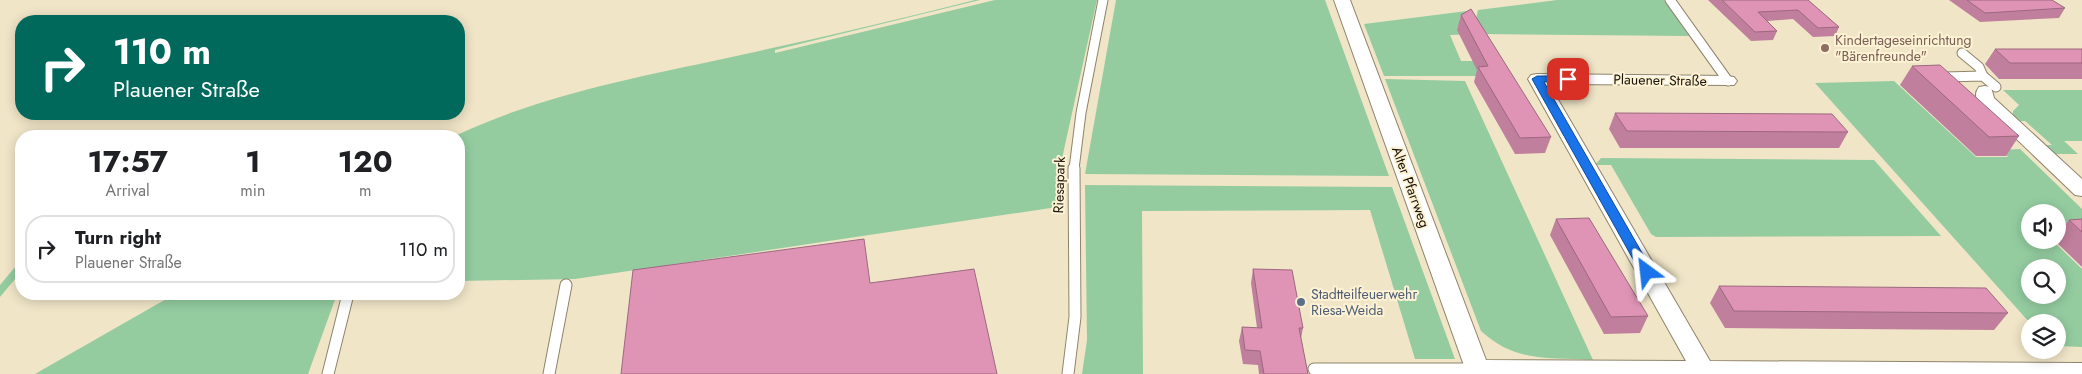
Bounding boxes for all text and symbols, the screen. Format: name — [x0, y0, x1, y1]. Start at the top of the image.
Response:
text: 110 m — [113, 27, 211, 77]
place label: Kindertageseinrichtung "Bärenfreunde" — [1835, 30, 1972, 66]
icon: right — [30, 35, 95, 100]
marker: Kindertageseinrichtung "Bärenfreunde" — [1819, 42, 1831, 54]
pin — [1547, 58, 1589, 100]
icon: arrive — [1554, 65, 1582, 93]
street label: Plauener Straße — [1613, 69, 1707, 91]
text: Plauener Straße — [113, 73, 260, 105]
text: 17:57 — [87, 140, 168, 183]
text: 1 — [245, 140, 260, 183]
text: 120 — [338, 140, 393, 183]
street label: Alter Pfarrweg — [1387, 144, 1435, 230]
street label: Riesapark — [1048, 155, 1070, 214]
text: Arrival — [106, 179, 150, 202]
text: min — [240, 179, 265, 202]
text: m — [359, 179, 371, 202]
map controls — [2021, 204, 2066, 359]
button: sound — [2021, 204, 2066, 249]
text: Turn right — [75, 224, 161, 251]
icon: right — [32, 235, 60, 263]
text: 110 m — [399, 236, 448, 263]
position arrow — [1620, 245, 1672, 297]
text: Plauener Straße — [75, 251, 182, 274]
button: search — [2021, 259, 2066, 304]
place label: Stadtteilfeuerwehr Riesa-Weida — [1311, 284, 1417, 320]
marker: Stadtteilfeuerwehr Riesa-Weida — [1295, 296, 1307, 308]
button: layers — [2021, 314, 2066, 359]

